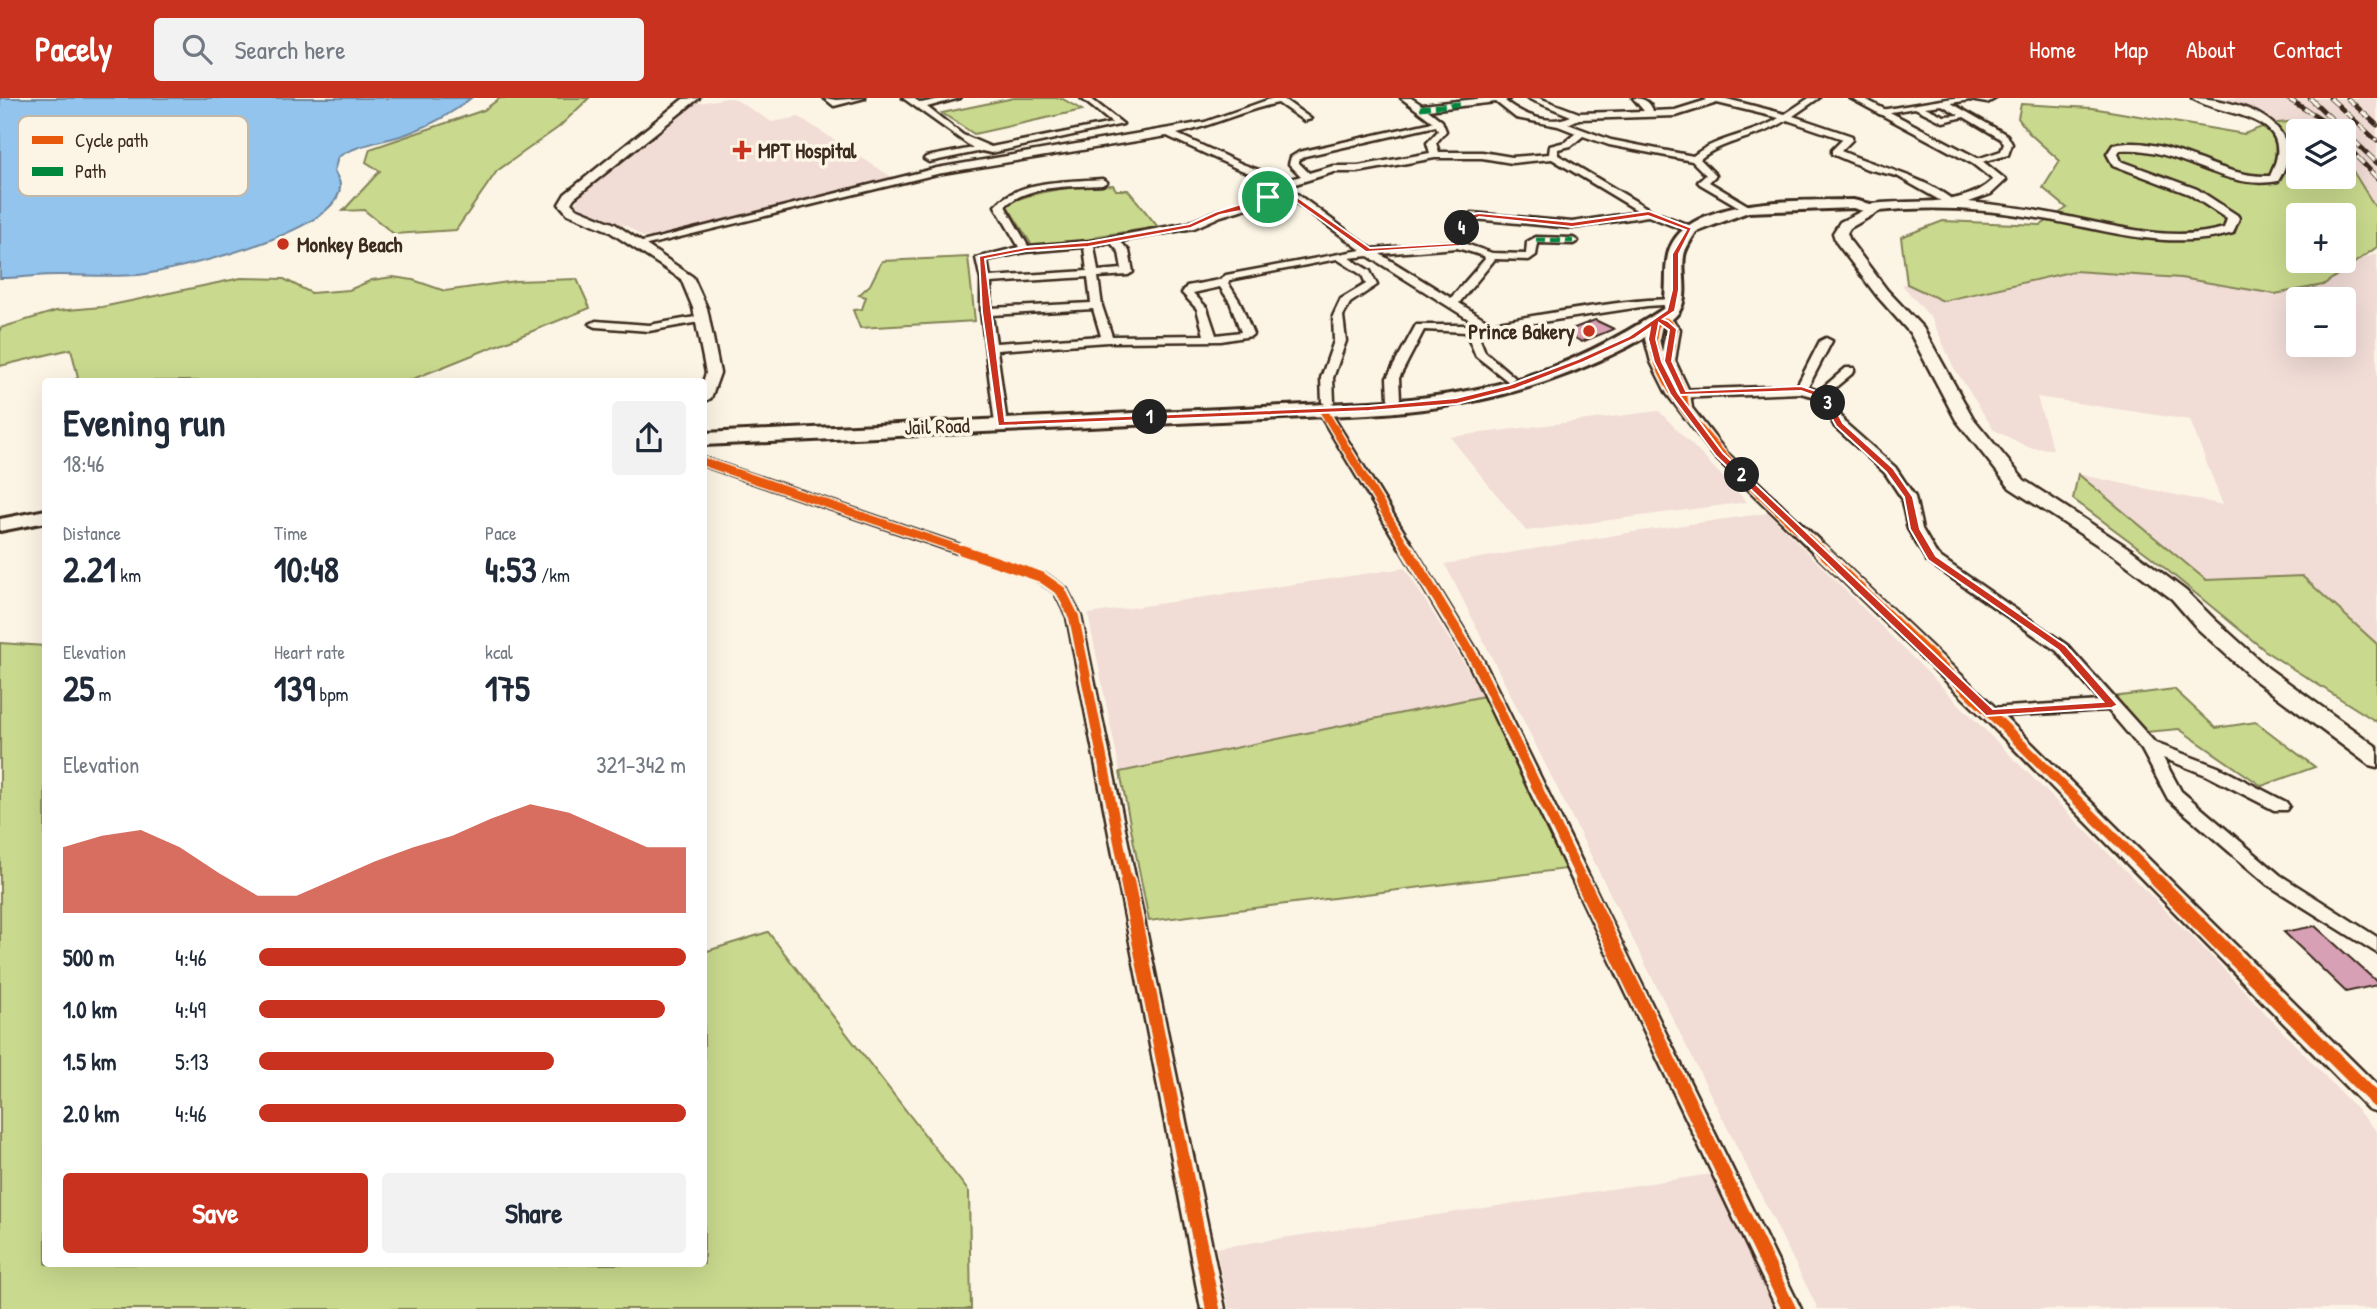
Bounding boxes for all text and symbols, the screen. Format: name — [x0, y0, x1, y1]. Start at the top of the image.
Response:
search box — [154, 18, 644, 81]
text: Pacely — [35, 27, 112, 71]
icon: search — [178, 30, 216, 68]
text: Search here — [234, 32, 346, 67]
text: Home — [2029, 33, 2076, 65]
text: Map — [2114, 33, 2148, 65]
text: About — [2186, 33, 2235, 65]
text: Contact — [2273, 33, 2342, 65]
legend — [18, 116, 248, 196]
map controls — [2286, 119, 2356, 357]
button: layers — [2286, 119, 2356, 189]
text: Cycle path — [75, 127, 148, 153]
place label: MPT Hospital — [758, 136, 857, 166]
marker: MPT Hospital — [732, 140, 752, 160]
text: Path — [75, 158, 106, 184]
pin — [1238, 167, 1298, 227]
icon: arrive — [1249, 178, 1287, 216]
button: + — [2286, 203, 2356, 273]
pin: 4 — [1444, 211, 1480, 246]
text: 4 — [1458, 214, 1465, 240]
place label: Monkey Beach — [297, 230, 403, 260]
marker: Monkey Beach — [275, 236, 291, 252]
button: − — [2286, 287, 2356, 357]
place label: Prince Bakery — [1468, 317, 1575, 347]
marker: Prince Bakery — [1581, 323, 1597, 339]
pin: 3 — [1811, 386, 1846, 420]
text: 3 — [1823, 389, 1832, 415]
text: Evening run — [63, 396, 226, 448]
pin: 1 — [1132, 400, 1168, 434]
button: share — [612, 401, 686, 475]
text: 1 — [1146, 403, 1153, 429]
street label: Jail Road — [904, 410, 970, 442]
text: 18:46 — [63, 448, 104, 479]
pin: 2 — [1724, 458, 1760, 492]
text: 2 — [1737, 461, 1746, 487]
text: Distance — [63, 520, 121, 546]
text: Time — [274, 520, 308, 546]
text: Pace — [485, 520, 517, 546]
text: 2.21 — [63, 546, 116, 593]
text: 10:48 — [274, 546, 339, 593]
text: 4:53 — [485, 546, 537, 593]
text: km — [116, 562, 141, 588]
text: /km — [537, 562, 570, 588]
text: Elevation — [63, 639, 126, 665]
text: Heart rate — [274, 639, 345, 665]
text: kcal — [485, 639, 513, 665]
text: 25 — [63, 665, 94, 712]
text: 139 — [274, 665, 315, 712]
text: 175 — [485, 665, 530, 712]
text: m — [94, 681, 111, 707]
text: bpm — [315, 681, 349, 707]
text: Elevation — [63, 749, 139, 780]
text: 321–342 m — [596, 749, 686, 780]
text: 500 m — [63, 942, 114, 973]
text: 4:46 — [175, 942, 207, 973]
text: 1.0 km — [63, 994, 117, 1025]
text: 4:49 — [175, 994, 206, 1025]
text: 1.5 km — [63, 1046, 116, 1077]
text: 5:13 — [175, 1046, 209, 1077]
text: 2.0 km — [63, 1098, 119, 1129]
text: 4:46 — [175, 1098, 207, 1129]
button: Save — [63, 1173, 368, 1253]
button: Share — [382, 1173, 686, 1253]

